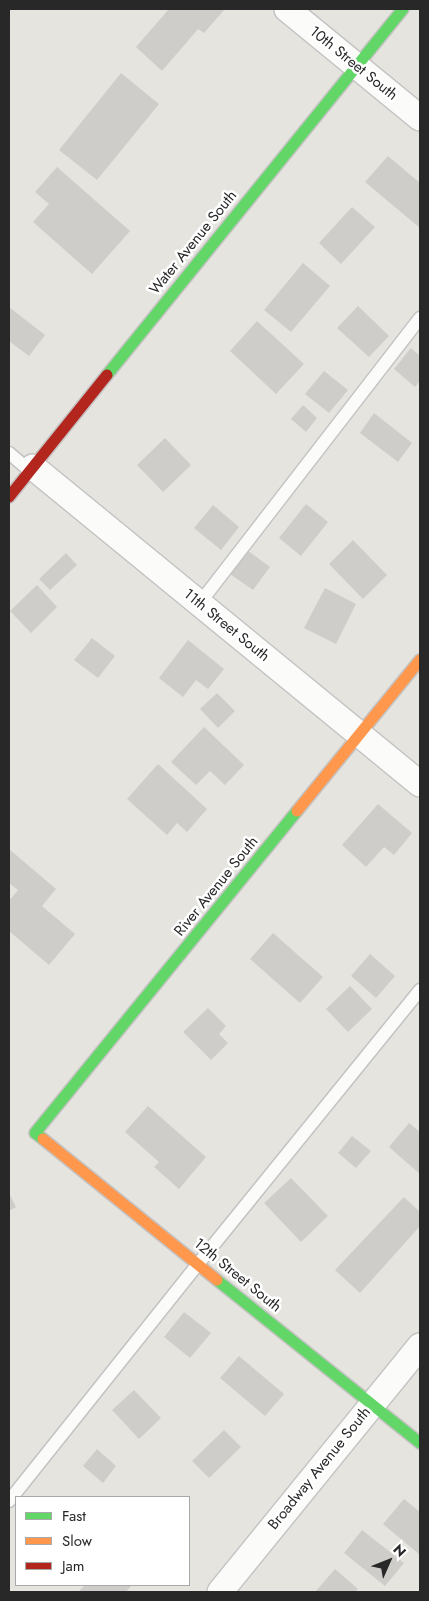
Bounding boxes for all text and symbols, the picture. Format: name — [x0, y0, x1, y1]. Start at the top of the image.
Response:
street label: 10th Street South — [305, 23, 401, 105]
street label: Water Avenue South — [147, 187, 241, 299]
street label: 11th Street South — [179, 586, 273, 666]
street label: River Avenue South — [171, 834, 263, 940]
street label: 12th Street South — [190, 1235, 284, 1317]
street label: Broadway Avenue South — [265, 1404, 375, 1534]
legend — [15, 1496, 190, 1586]
text: Fast — [62, 1505, 86, 1527]
text: Slow — [62, 1530, 92, 1552]
north arrow — [364, 1536, 414, 1586]
text: N — [389, 1540, 411, 1562]
text: Jam — [62, 1555, 85, 1577]

